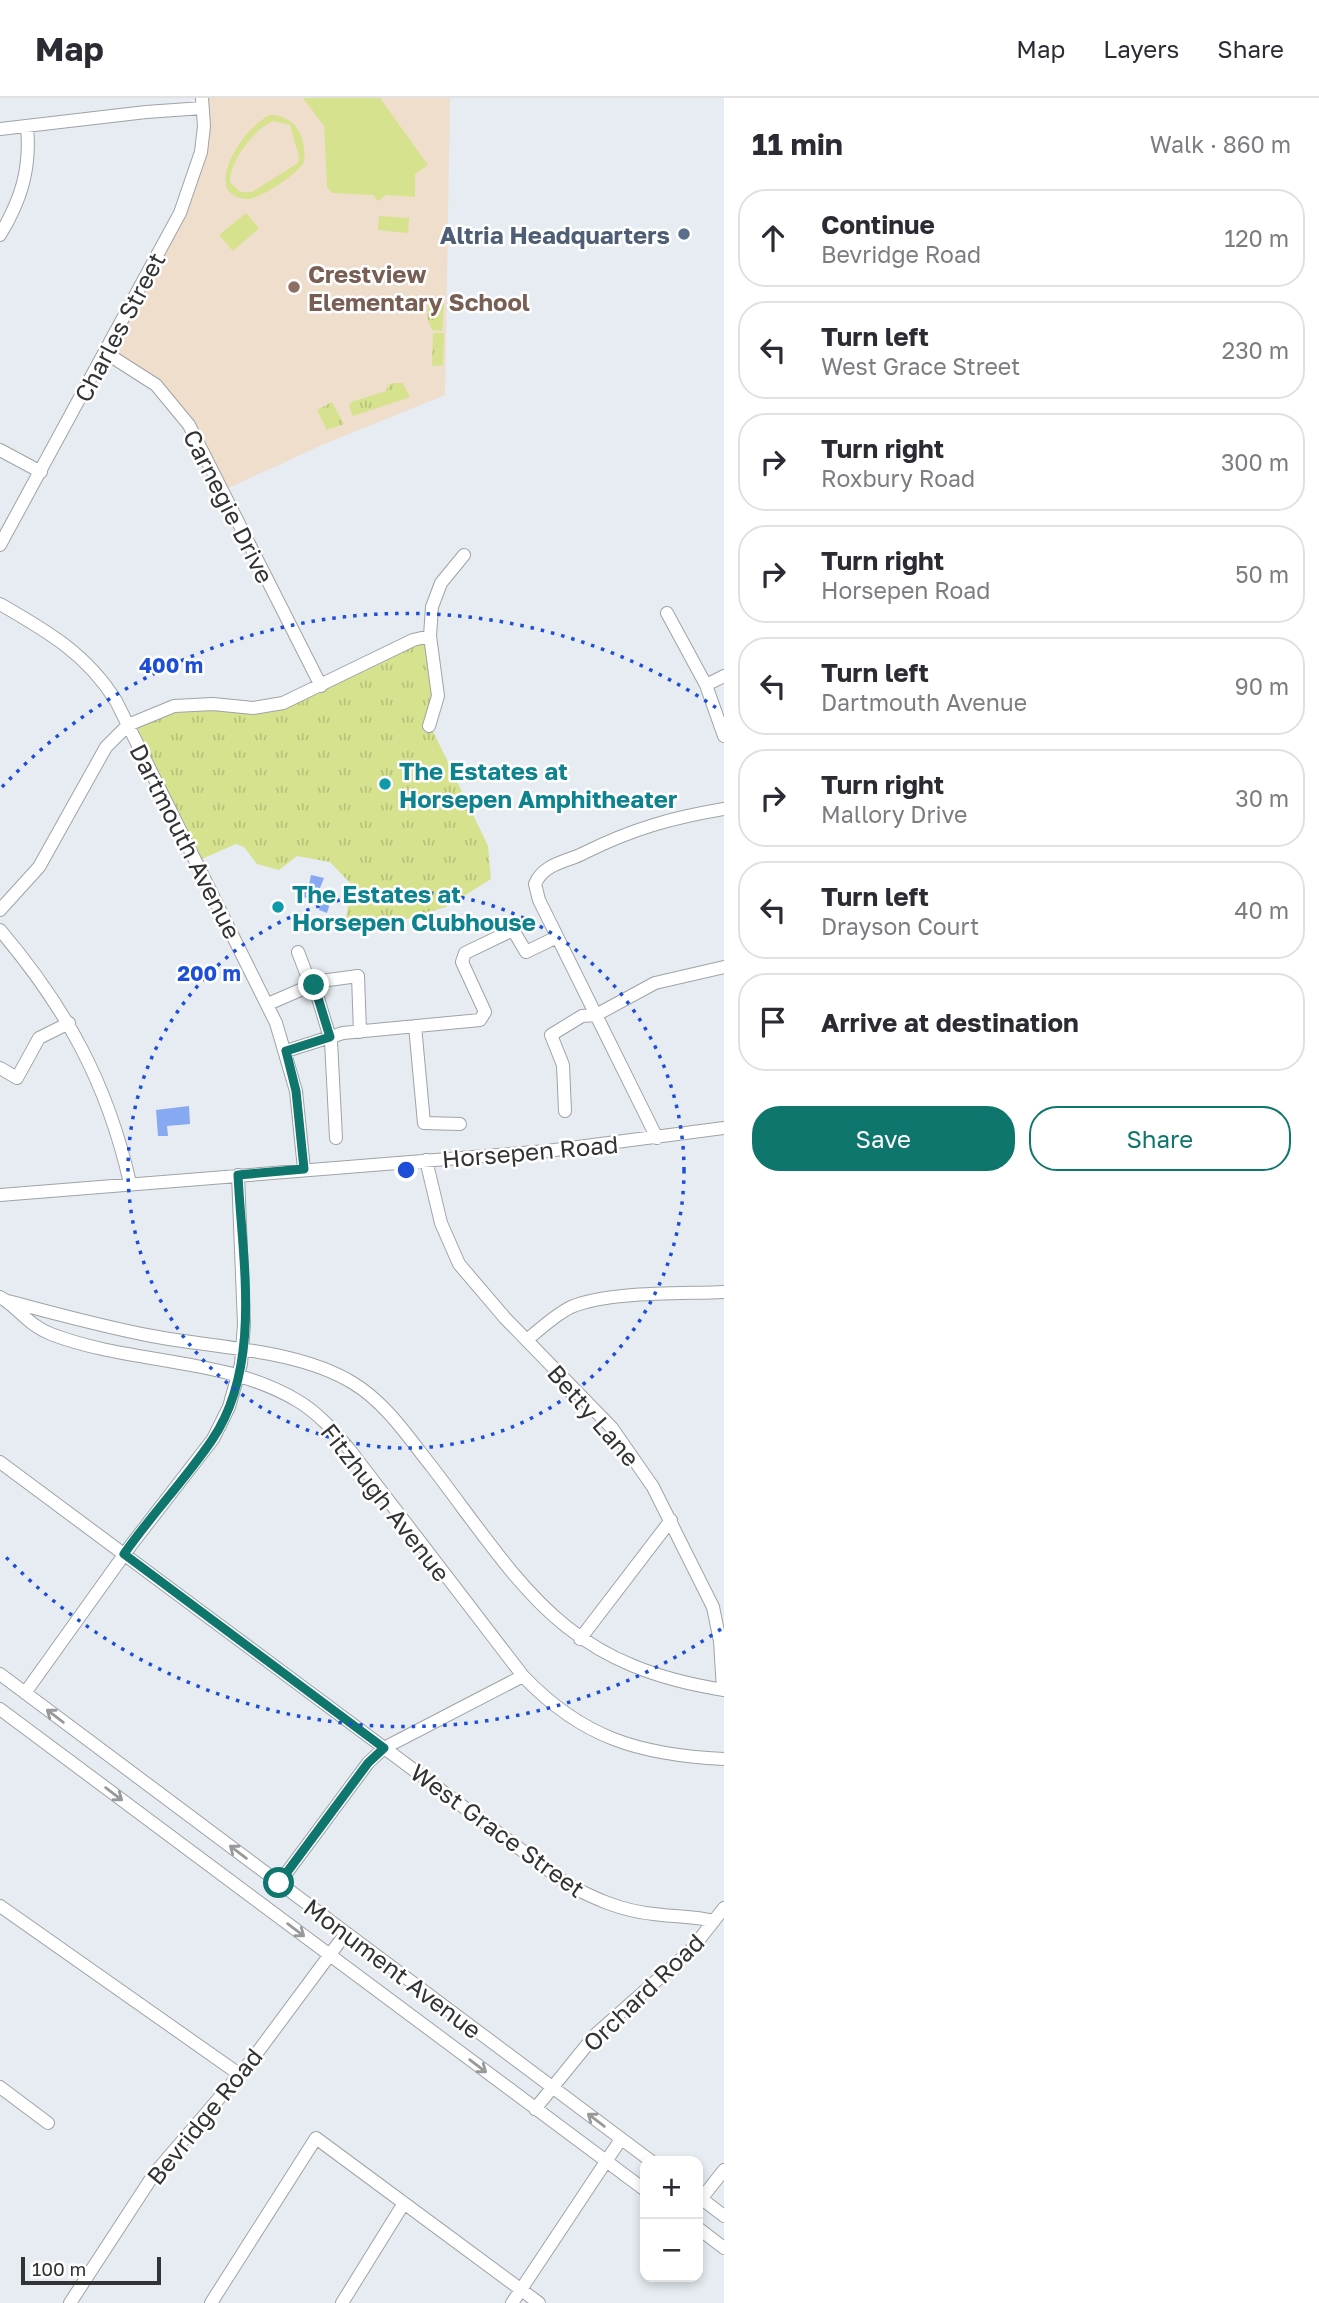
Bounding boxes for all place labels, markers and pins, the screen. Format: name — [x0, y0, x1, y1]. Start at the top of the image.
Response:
place label: Altria Headquarters — [440, 220, 670, 249]
marker: Altria Headquarters — [676, 226, 692, 242]
place label: Crestview Elementary School — [308, 259, 530, 316]
marker: Crestview Elementary School — [286, 279, 302, 295]
place label: The Estates at Horsepen Amphitheater — [399, 756, 677, 813]
marker: The Estates at Horsepen Amphitheater — [377, 776, 393, 792]
place label: The Estates at Horsepen Clubhouse — [292, 879, 536, 936]
marker: The Estates at Horsepen Clubhouse — [270, 899, 286, 915]
centre of rings — [394, 1158, 418, 1182]

